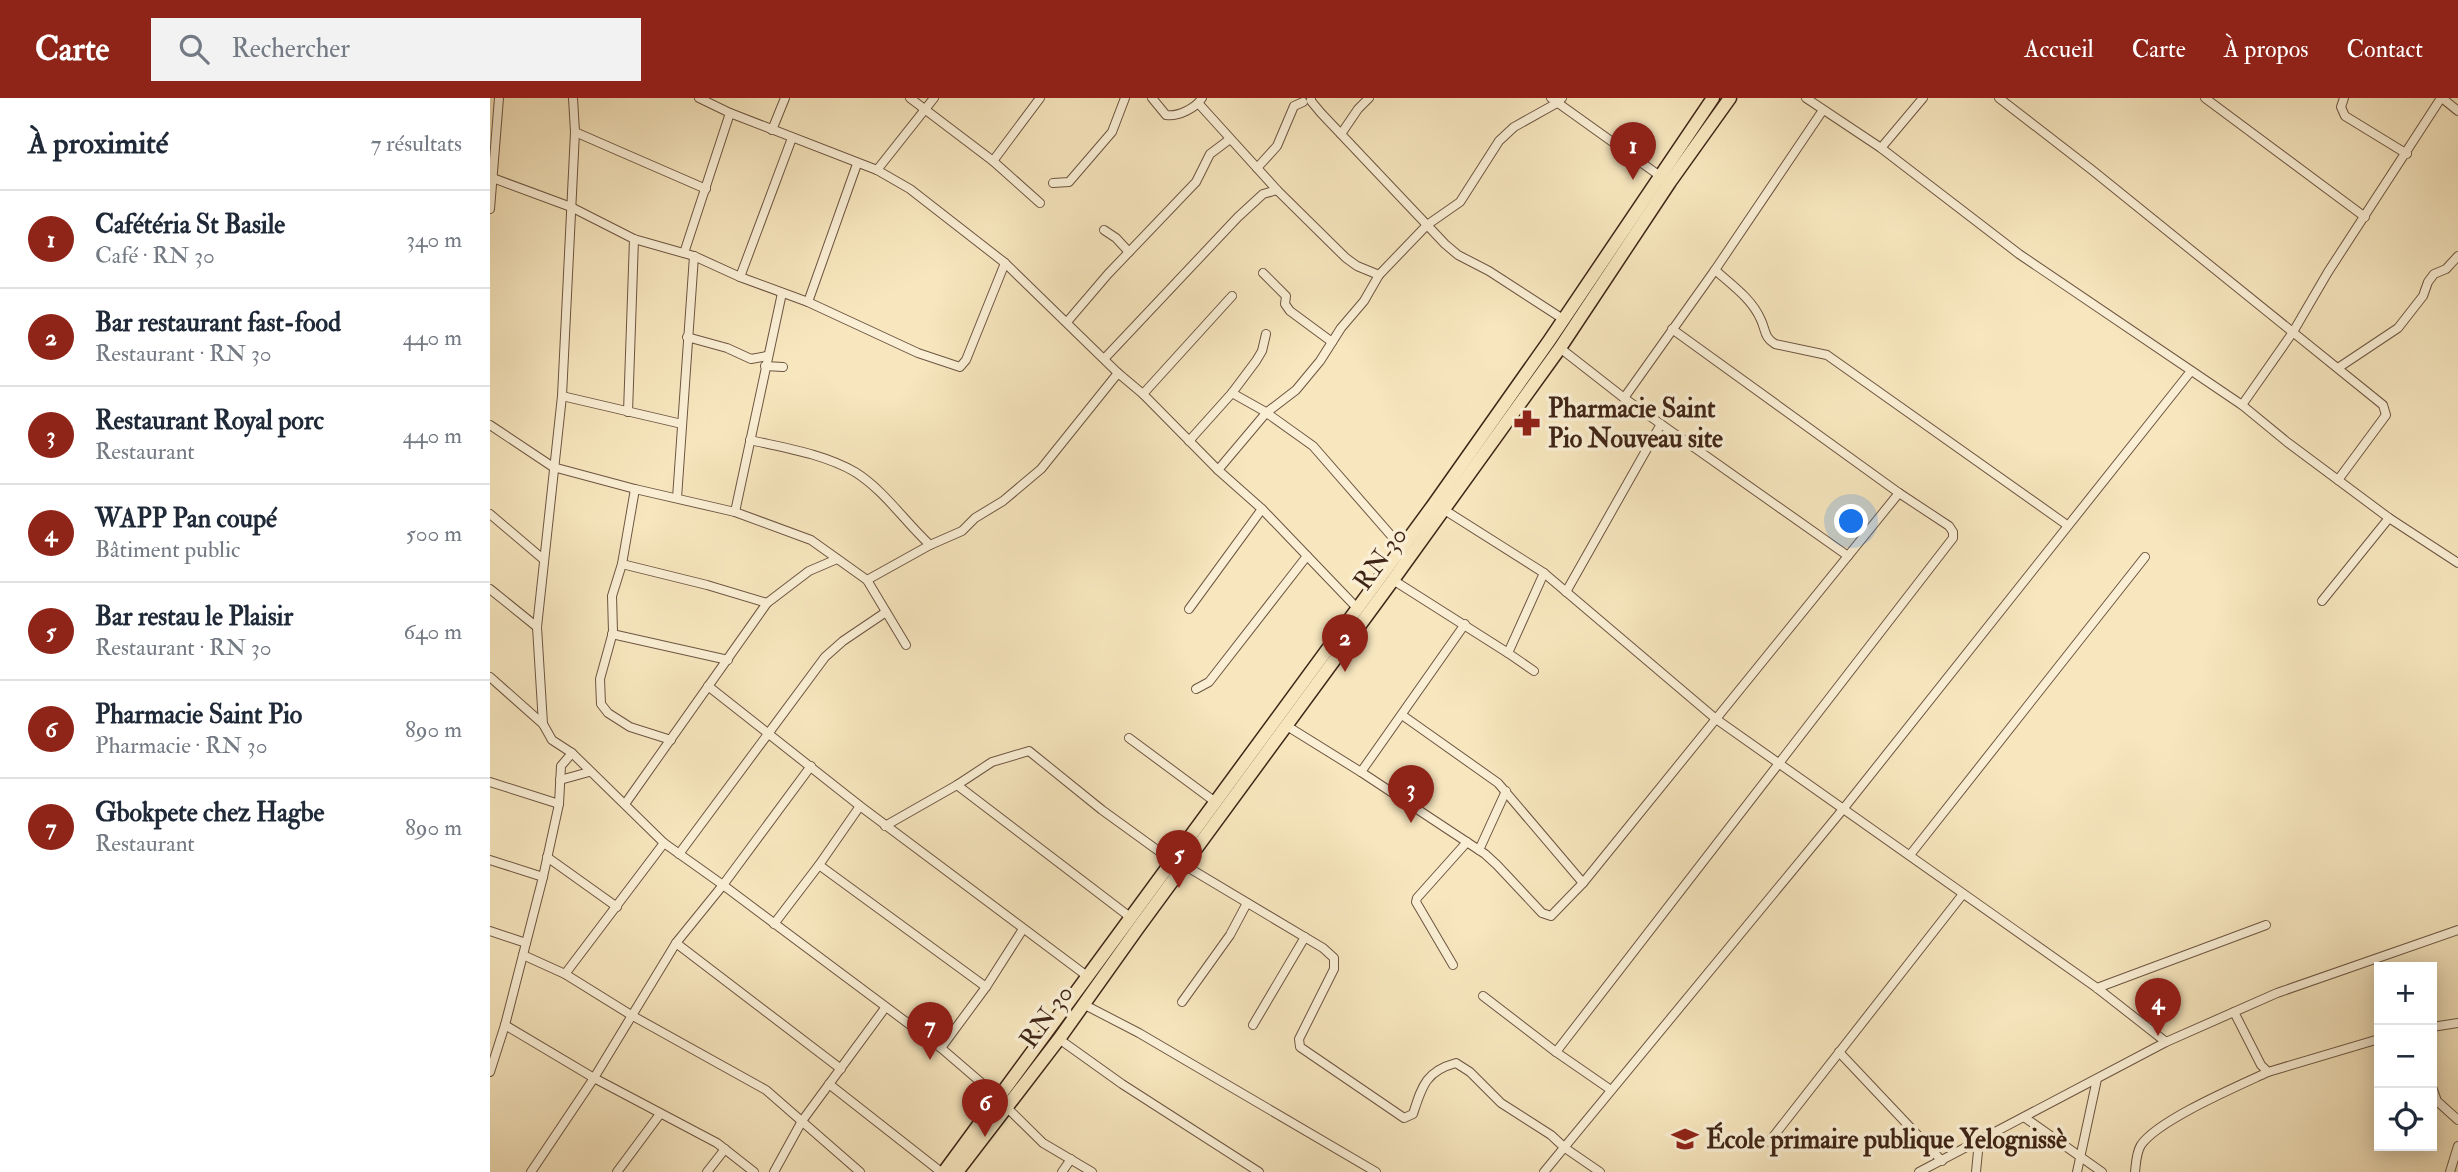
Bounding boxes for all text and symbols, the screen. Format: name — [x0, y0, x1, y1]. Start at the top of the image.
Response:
search box — [151, 18, 641, 81]
text: Carte — [35, 29, 109, 70]
icon: search — [175, 30, 213, 68]
text: Rechercher — [231, 33, 350, 65]
text: Accueil — [2024, 34, 2094, 65]
text: Carte — [2132, 34, 2186, 65]
text: À propos — [2224, 34, 2309, 65]
text: Contact — [2347, 34, 2423, 65]
pin: 1 — [1610, 122, 1656, 180]
text: À proximité — [28, 125, 168, 162]
text: 7 résultats — [371, 129, 462, 158]
text: Cafétéria St Basile — [95, 209, 285, 241]
text: 1 — [47, 225, 55, 254]
text: 340 m — [406, 225, 462, 254]
text: Café · RN 30 — [95, 241, 215, 270]
text: Bar restaurant fast-food — [95, 307, 341, 339]
text: 2 — [45, 323, 57, 352]
text: 440 m — [403, 323, 462, 352]
text: Restaurant · RN 30 — [95, 339, 272, 368]
place label: Pharmacie Saint Pio Nouveau site — [1548, 393, 1723, 455]
text: Restaurant Royal porc — [95, 405, 324, 437]
pharmacy icon: Pharmacie Saint Pio Nouveau site — [1512, 408, 1542, 438]
text: 3 — [47, 421, 55, 450]
text: 440 m — [403, 421, 462, 450]
text: Restaurant — [95, 437, 195, 466]
text: WAPP Pan coupé — [95, 503, 277, 535]
your location — [1834, 504, 1868, 538]
text: 4 — [45, 519, 57, 548]
text: 500 m — [406, 519, 462, 548]
street label: RN 30 — [1347, 521, 1415, 597]
text: Bâtiment public — [95, 535, 240, 564]
text: Bar restau le Plaisir — [95, 601, 293, 633]
pin: 2 — [1322, 614, 1368, 672]
text: 5 — [46, 617, 56, 646]
text: 640 m — [404, 617, 462, 646]
text: Restaurant · RN 30 — [95, 633, 272, 662]
text: Pharmacie Saint Pio — [95, 699, 302, 731]
text: 6 — [45, 715, 57, 744]
text: 890 m — [405, 715, 462, 744]
text: Pharmacie · RN 30 — [95, 731, 267, 760]
pin: 3 — [1388, 765, 1434, 823]
text: Gbokpete chez Hagbe — [95, 797, 324, 829]
text: 7 — [46, 813, 56, 842]
text: 890 m — [405, 813, 462, 842]
text: Restaurant — [95, 829, 195, 858]
pin: 5 — [1156, 830, 1202, 888]
map controls — [2374, 962, 2437, 1151]
button: + — [2374, 962, 2437, 1025]
pin: 4 — [2135, 978, 2181, 1036]
street label: RN 30 — [1013, 979, 1081, 1055]
pin: 7 — [907, 1002, 953, 1060]
button: − — [2374, 1025, 2437, 1088]
pin: 6 — [962, 1079, 1008, 1137]
button: locate — [2374, 1088, 2437, 1151]
place label: École primaire publique Yelognissè — [1706, 1121, 2067, 1157]
school or university icon: École primaire publique Yelognissè — [1670, 1124, 1700, 1154]

